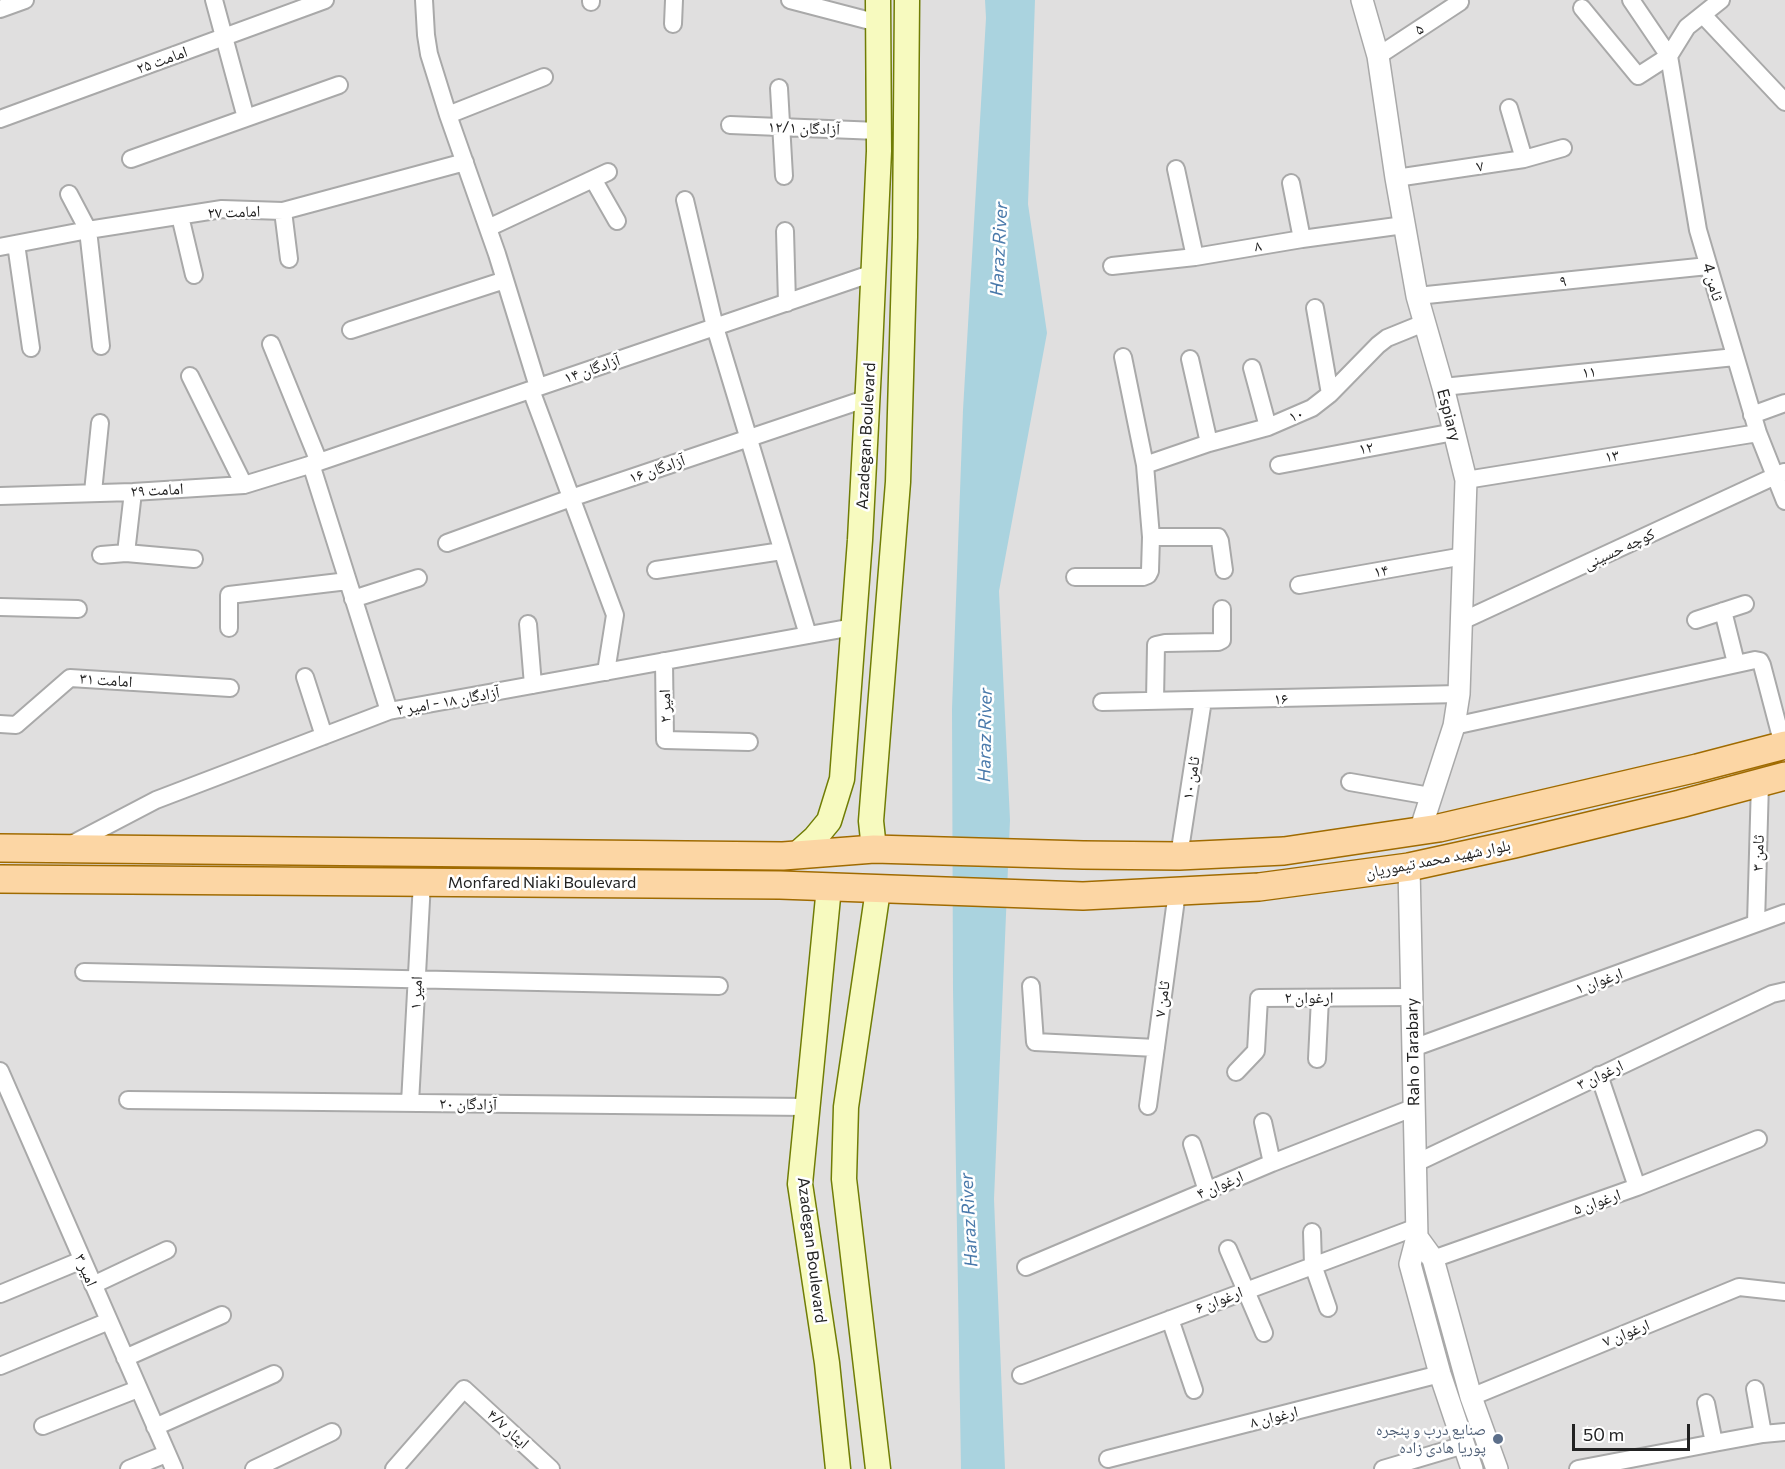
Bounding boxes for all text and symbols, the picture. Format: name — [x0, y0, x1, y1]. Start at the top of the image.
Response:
street label: ۵ — [1411, 19, 1427, 39]
street label: امامت ۲۵ — [134, 42, 190, 78]
street label: آزادگان ۱۲/۱ — [768, 117, 840, 139]
street label: ۷ — [1475, 156, 1485, 176]
street label: امامت ۲۷ — [207, 201, 261, 223]
water label: Haraz River — [986, 201, 1012, 297]
street label: ۸ — [1253, 236, 1263, 256]
street label: ثامن 4 — [1698, 261, 1728, 303]
street label: ۹ — [1558, 271, 1568, 291]
street label: آزادگان ۱۴ — [561, 350, 623, 388]
street label: Azadegan Boulevard — [853, 362, 879, 510]
street label: ۱۱ — [1581, 362, 1597, 382]
street label: Espiary — [1433, 387, 1465, 443]
street label: ۱۰ — [1286, 403, 1306, 427]
street label: ۱۲ — [1357, 437, 1375, 459]
street label: ۱۳ — [1603, 445, 1621, 467]
street label: آزادگان ۱۶ — [626, 450, 688, 488]
street label: امامت ۲۹ — [130, 479, 184, 501]
street label: کوچه حسینی — [1580, 524, 1658, 574]
street label: ۱۴ — [1372, 560, 1390, 582]
street label: امامت ۳۱ — [79, 669, 133, 691]
street label: آزادگان ۱۸ - امیر ۲ — [395, 682, 501, 720]
water label: Haraz River — [973, 688, 997, 782]
street label: امیر ۲ — [655, 689, 675, 723]
street label: ۱۶ — [1274, 689, 1288, 709]
street label: ثامن ۱۰ — [1178, 755, 1204, 801]
street label: ثامن ۳ — [1748, 834, 1768, 872]
street label: بلوار شهید محمد تیموریان — [1364, 836, 1512, 882]
street label: Monfared Niaki Boulevard — [448, 873, 636, 893]
street label: ارغوان ۱ — [1573, 964, 1625, 998]
street label: امیر ۱ — [406, 976, 426, 1010]
street label: ثامن ۷ — [1150, 980, 1174, 1018]
street label: ارغوان ۲ — [1285, 988, 1333, 1008]
street label: Rah o Tarabary — [1402, 998, 1424, 1106]
street label: ارغوان ۳ — [1574, 1056, 1626, 1094]
street label: آزادگان ۲۰ — [439, 1094, 497, 1114]
street label: ارغوان ۴ — [1194, 1167, 1246, 1203]
water label: Haraz River — [956, 1172, 982, 1268]
street label: Azadegan Boulevard — [794, 1176, 830, 1324]
street label: ارغوان ۵ — [1571, 1185, 1623, 1219]
street label: امیر ۳ — [71, 1251, 101, 1289]
street label: ارغوان ۶ — [1193, 1282, 1245, 1318]
street label: ارغوان ۷ — [1600, 1315, 1652, 1351]
street label: ارغوان ۸ — [1248, 1402, 1300, 1432]
street label: ایثار ۴/۷ — [483, 1405, 533, 1453]
scale bar — [1575, 1412, 1694, 1450]
place label: صنایع درب و پنجره پوریا هادی زاده — [1376, 1420, 1486, 1458]
text: 50 m — [1583, 1423, 1624, 1445]
marker: صنایع درب و پنجره پوریا هادی زاده — [1491, 1432, 1505, 1446]

